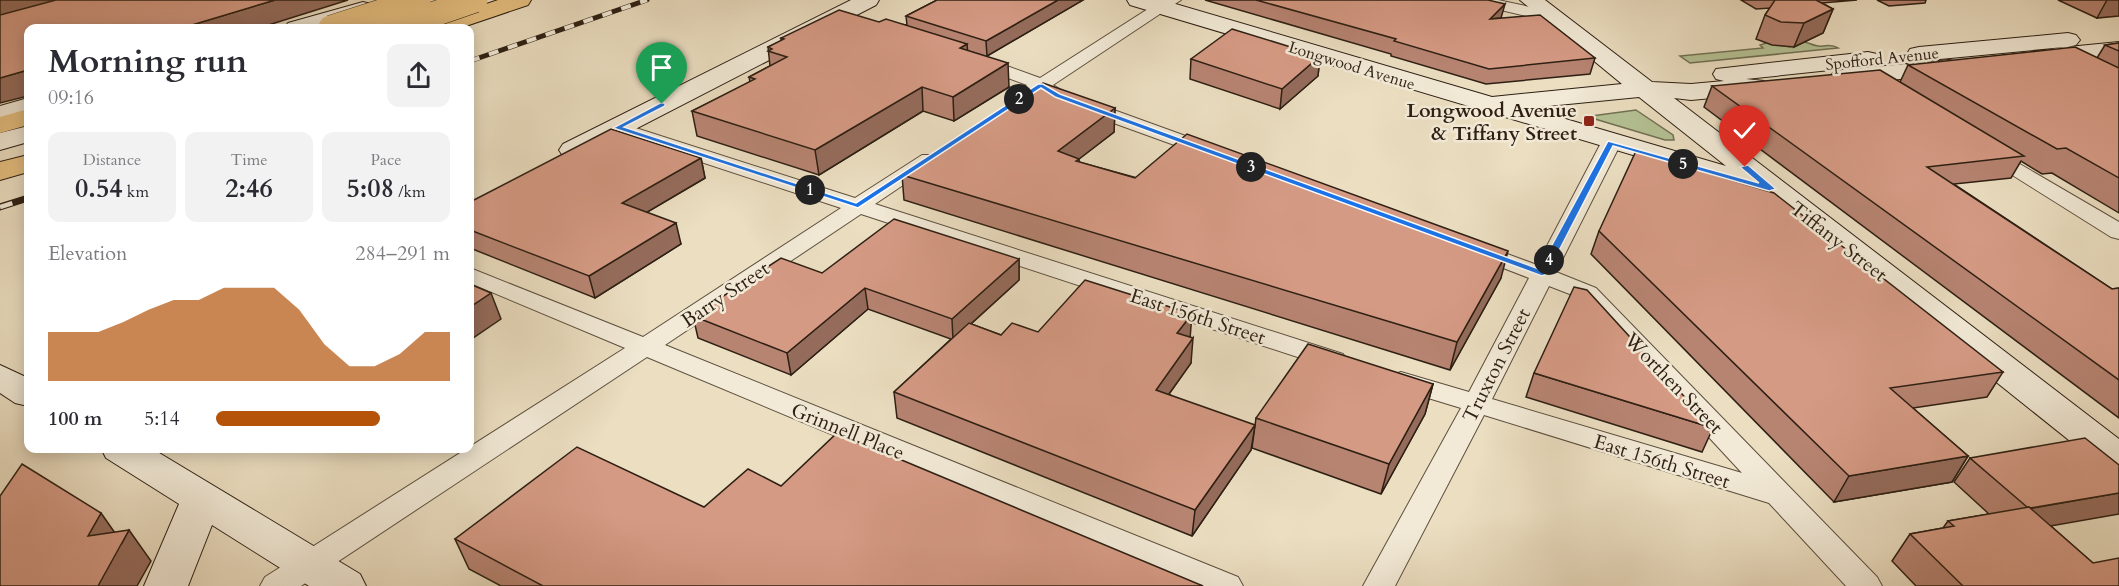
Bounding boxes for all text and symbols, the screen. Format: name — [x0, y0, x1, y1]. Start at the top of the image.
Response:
street label: Longwood Avenue — [1286, 36, 1418, 96]
text: Morning run — [48, 39, 248, 84]
pin — [636, 42, 687, 104]
street label: Spofford Avenue — [1824, 42, 1940, 76]
button: share — [387, 44, 450, 107]
icon: arrive — [645, 51, 678, 84]
text: 09:16 — [48, 84, 94, 111]
pin: 2 — [1004, 84, 1034, 114]
text: 2 — [1015, 88, 1023, 110]
place label: Longwood Avenue & Tiffany Street — [1406, 97, 1577, 147]
pin — [1719, 105, 1770, 167]
marker: Longwood Avenue & Tiffany Street — [1582, 114, 1596, 128]
icon: check — [1728, 114, 1761, 147]
text: Distance — [83, 149, 141, 171]
text: Time — [230, 149, 268, 171]
text: Pace — [371, 149, 401, 171]
pin: 5 — [1668, 149, 1698, 179]
pin: 3 — [1236, 152, 1266, 182]
text: 5 — [1679, 153, 1687, 175]
text: 3 — [1247, 156, 1255, 178]
text: 0.54 — [75, 171, 123, 206]
text: 2:46 — [225, 171, 273, 206]
text: 5:08 — [346, 171, 394, 206]
pin: 1 — [795, 175, 825, 205]
text: 1 — [806, 179, 814, 201]
text: km — [123, 181, 149, 203]
text: /km — [394, 181, 426, 203]
street label: Tiffany Street — [1785, 195, 1893, 288]
text: Elevation — [48, 240, 127, 267]
text: 284–291 m — [355, 240, 450, 267]
pin: 4 — [1534, 245, 1564, 275]
text: 4 — [1545, 249, 1553, 271]
street label: Barry Street — [676, 255, 775, 334]
street label: East 156th Street — [1127, 282, 1270, 351]
street label: Truxton Street — [1456, 303, 1537, 427]
street label: Worthen Street — [1618, 326, 1729, 440]
street label: Grinnell Place — [787, 396, 908, 466]
text: 100 m — [48, 405, 103, 432]
text: 5:14 — [144, 405, 180, 432]
street label: East 156th Street — [1591, 428, 1734, 495]

